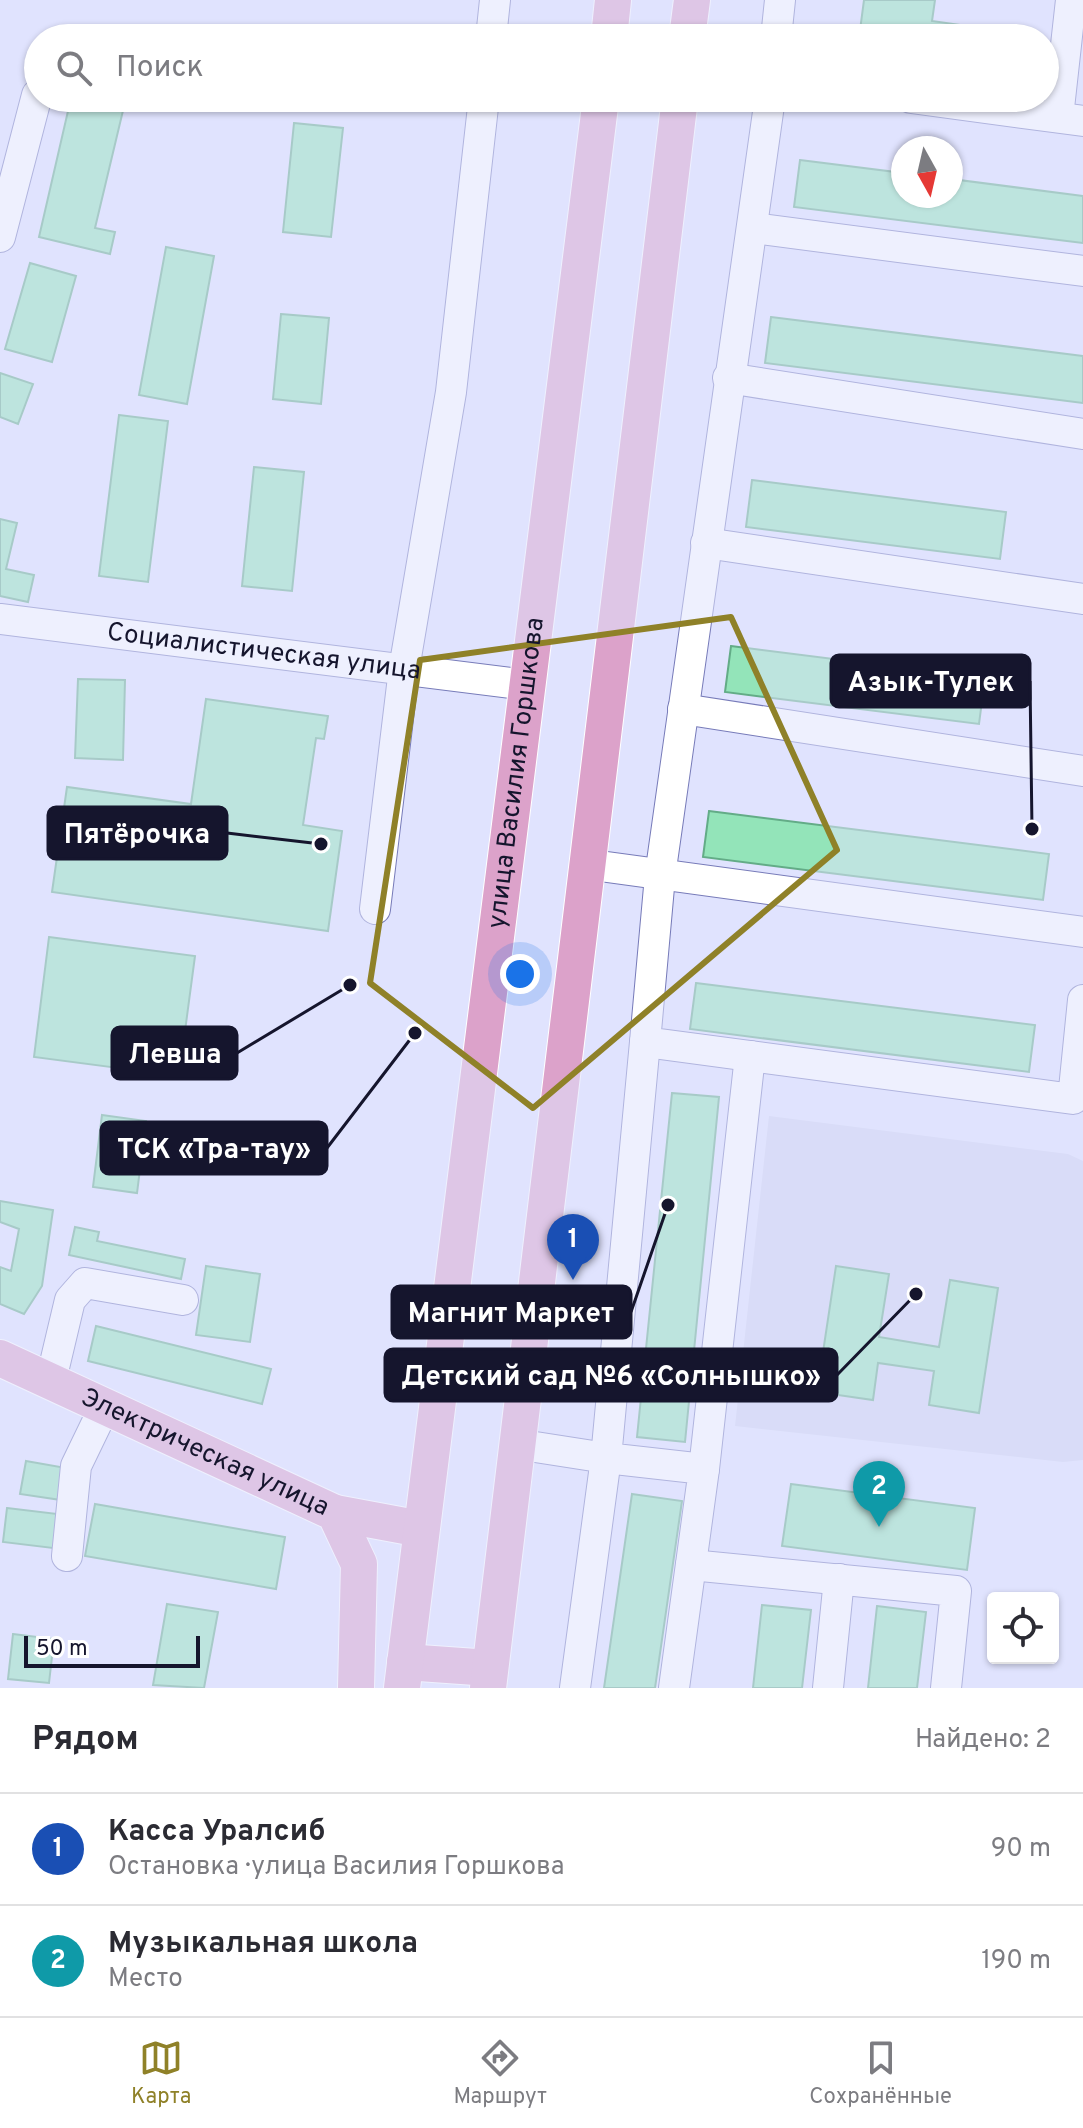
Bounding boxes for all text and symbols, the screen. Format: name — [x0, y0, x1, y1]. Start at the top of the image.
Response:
search box — [24, 24, 1059, 112]
icon: search — [52, 46, 96, 90]
text: Поиск — [116, 50, 204, 87]
north arrow — [891, 136, 963, 208]
street label: Социалистическая улица — [105, 616, 423, 688]
street label: улица Василия Горшкова — [481, 616, 552, 931]
callout: Азык-Тулек — [831, 655, 1030, 707]
text: Азык-Тулек — [848, 666, 1014, 702]
callout: Пятёрочка — [48, 807, 227, 859]
text: Пятёрочка — [64, 818, 210, 854]
your location — [500, 954, 540, 994]
callout: Левша — [112, 1027, 237, 1079]
text: Левша — [128, 1038, 222, 1074]
callout: ТСК «Тра-тау» — [101, 1122, 327, 1174]
text: ТСК «Тра-тау» — [117, 1133, 311, 1169]
pin: 1 — [547, 1214, 599, 1280]
callout: Магнит Маркет — [392, 1286, 631, 1338]
text: Магнит Маркет — [408, 1297, 614, 1333]
callout: Детский сад №6 «Солнышко» — [385, 1349, 837, 1401]
text: Детский сад №6 «Солнышко» — [401, 1360, 821, 1396]
street label: Электрическая улица — [76, 1381, 334, 1524]
pin: 2 — [853, 1461, 905, 1527]
map controls — [987, 1592, 1059, 1664]
button: locate — [987, 1592, 1059, 1664]
scale bar — [24, 1632, 200, 1668]
text: 50 m — [36, 1636, 88, 1663]
text: Рядом — [32, 1719, 139, 1762]
text: Найдено: 2 — [915, 1724, 1051, 1757]
text: Касса Уралсиб — [108, 1814, 325, 1851]
text: 1 — [53, 1833, 63, 1866]
text: 90 m — [991, 1833, 1051, 1866]
text: Остановка · улица Василия Горшкова — [108, 1851, 565, 1884]
text: Музыкальная школа — [108, 1926, 418, 1963]
text: 2 — [50, 1945, 66, 1978]
text: 190 m — [981, 1945, 1051, 1978]
text: Место — [108, 1963, 183, 1996]
tab: Карта — [131, 2036, 191, 2111]
tab: Маршрут — [453, 2036, 547, 2111]
tab: Сохранённые — [809, 2036, 952, 2111]

